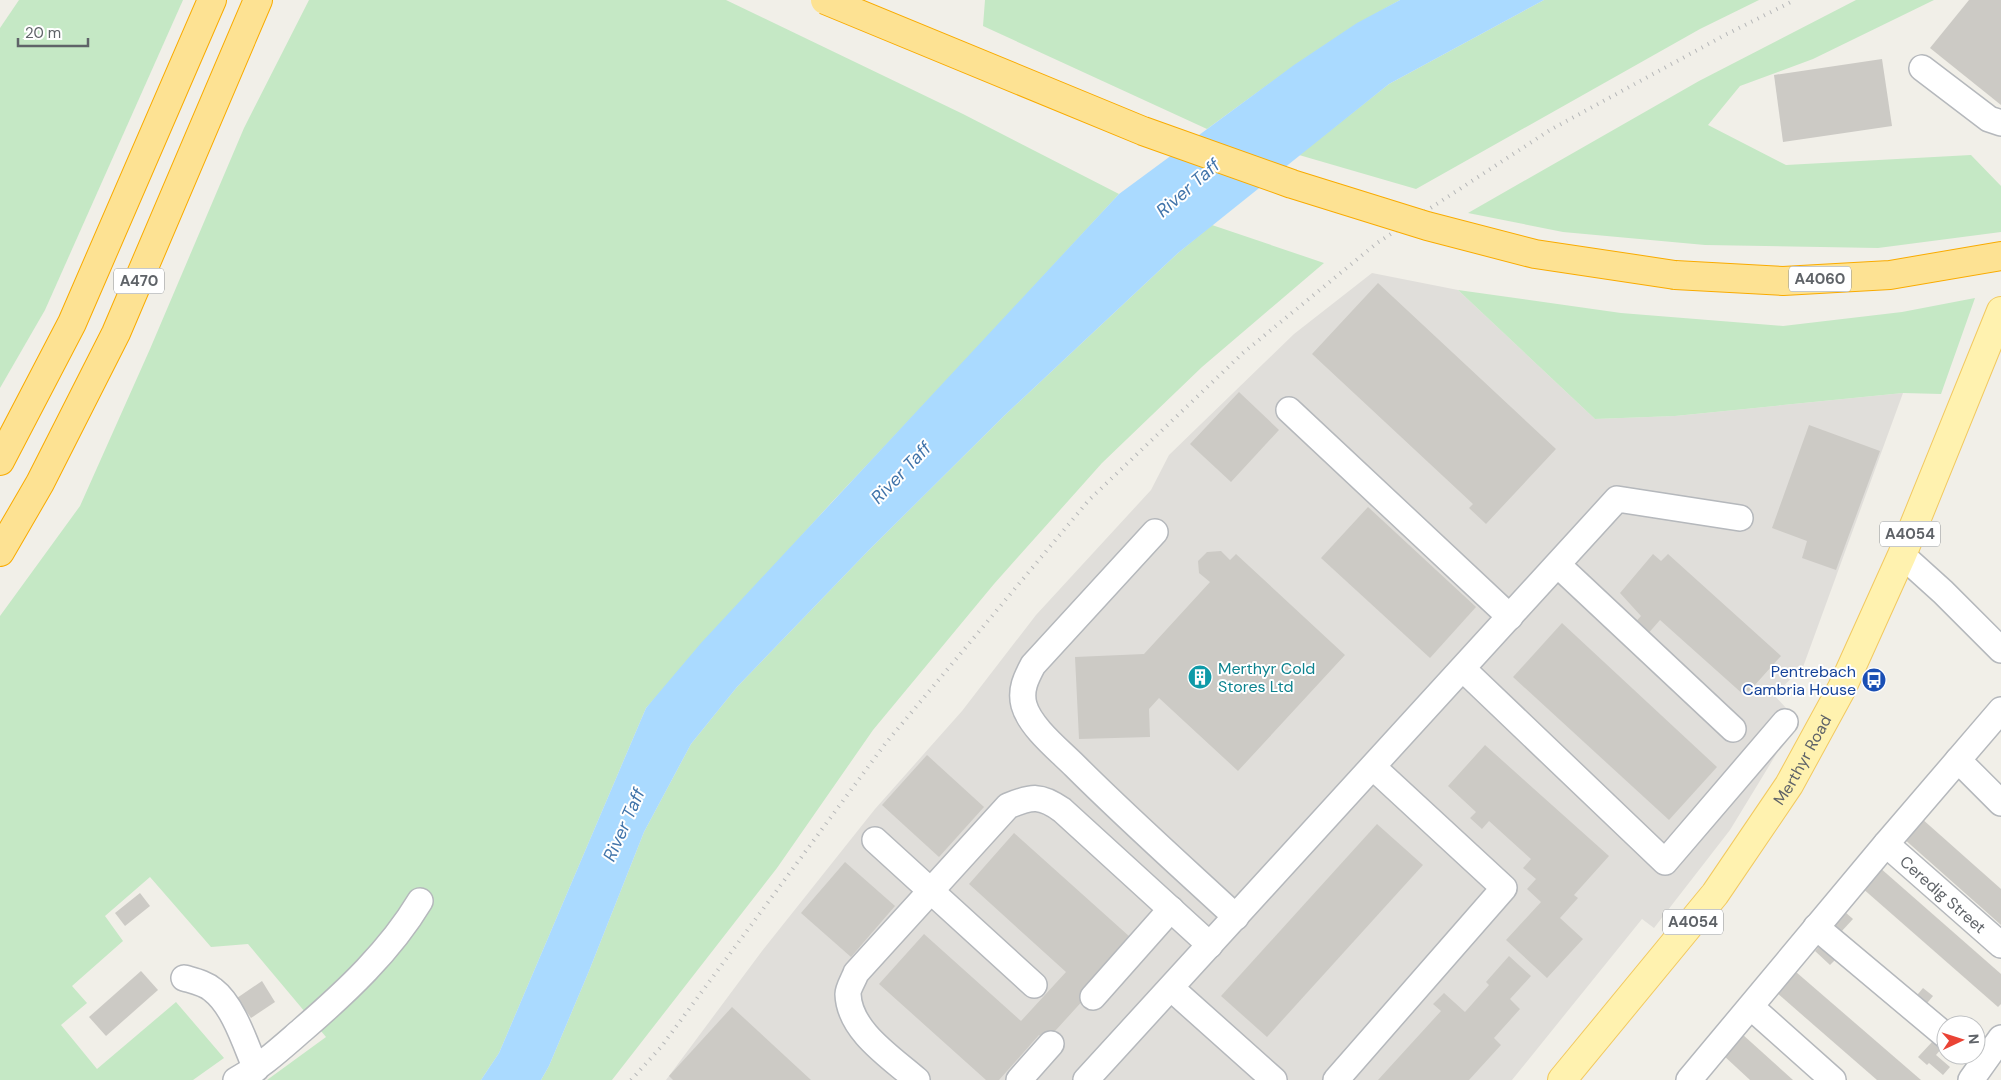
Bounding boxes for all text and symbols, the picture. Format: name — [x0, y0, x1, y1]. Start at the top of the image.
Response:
scale bar — [18, 15, 88, 47]
text: 20 m — [25, 23, 61, 43]
water label: River Taff — [1151, 153, 1226, 222]
road number: A4060 — [1789, 266, 1851, 292]
road number: A470 — [114, 268, 164, 294]
water label: River Taff — [865, 436, 937, 509]
road number: A4054 — [1880, 522, 1940, 546]
place label: Merthyr Cold Stores Ltd — [1218, 658, 1315, 697]
place label: Pentrebach Cambria House — [1742, 661, 1856, 700]
building icon: Merthyr Cold Stores Ltd — [1187, 664, 1213, 690]
bus stop icon: Pentrebach Cambria House — [1861, 667, 1887, 693]
street label: Merthyr Road — [1769, 711, 1836, 809]
water label: River Taff — [597, 784, 651, 865]
street label: Ceredig Street — [1895, 851, 1990, 938]
road number: A4054 — [1663, 910, 1723, 934]
north arrow — [1936, 1015, 1986, 1065]
text: N — [1965, 1033, 1983, 1045]

